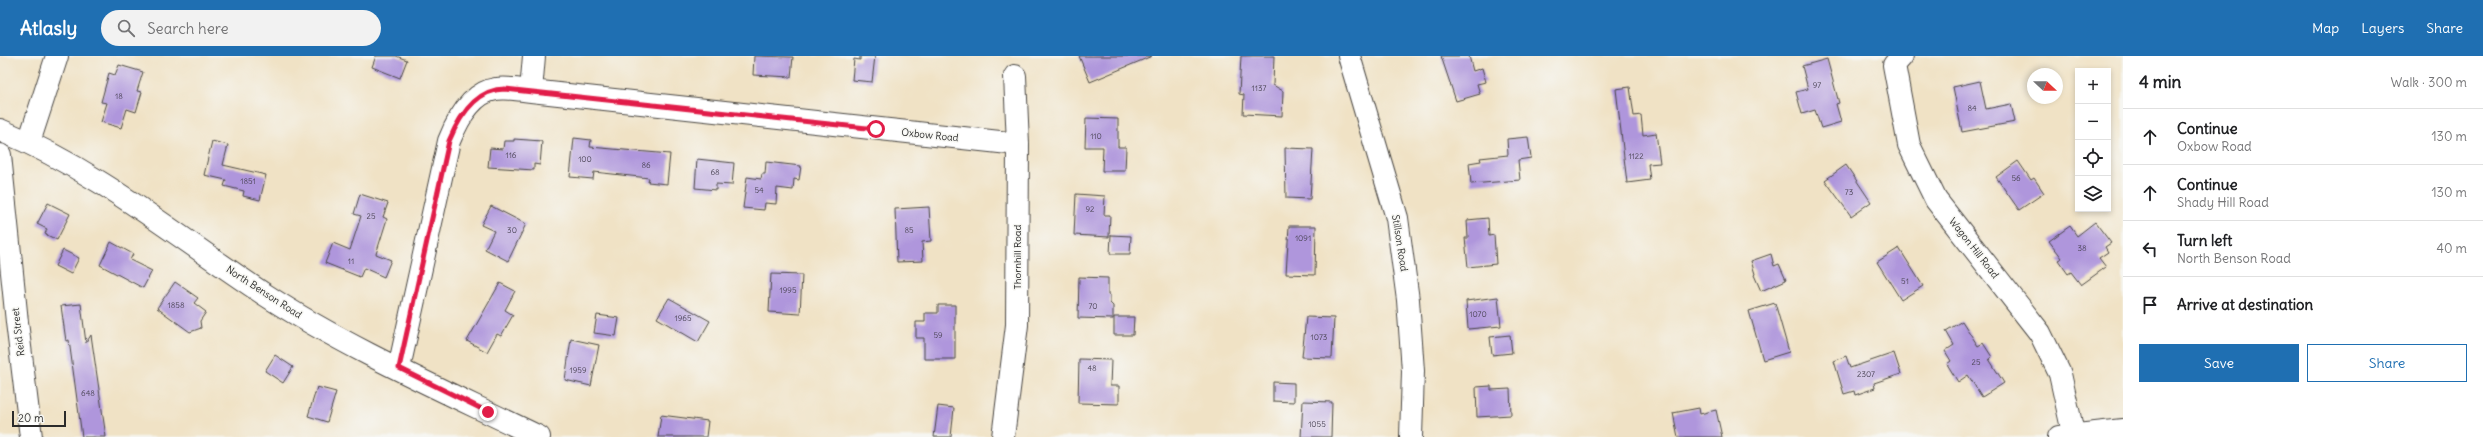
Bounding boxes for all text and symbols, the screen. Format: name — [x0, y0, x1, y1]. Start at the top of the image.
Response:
search box — [101, 10, 381, 46]
text: Atlasly — [20, 16, 77, 40]
icon: search — [115, 17, 137, 39]
text: Search here — [147, 19, 229, 38]
text: Map — [2312, 19, 2339, 37]
text: Layers — [2361, 19, 2404, 37]
text: Share — [2426, 19, 2463, 37]
north arrow — [2027, 68, 2063, 104]
map controls — [2075, 68, 2111, 212]
button: + — [2075, 68, 2111, 104]
text: 4 min — [2139, 71, 2181, 93]
text: Walk · 300 m — [2391, 74, 2467, 91]
house number: 97 — [1813, 80, 1821, 90]
house number: 1137 — [1252, 83, 1266, 93]
house number: 18 — [115, 91, 123, 101]
house number: 84 — [1967, 103, 1977, 113]
button: − — [2075, 104, 2111, 140]
text: Continue — [2177, 119, 2238, 138]
route start — [867, 120, 885, 138]
street label: Oxbow Road — [901, 126, 959, 144]
icon: ahead — [2139, 126, 2161, 148]
text: 130 m — [2431, 128, 2467, 145]
house number: 110 — [1090, 131, 1102, 141]
text: Oxbow Road — [2177, 138, 2252, 155]
button: locate — [2075, 140, 2111, 176]
house number: 116 — [506, 150, 517, 160]
house number: 1122 — [1628, 151, 1644, 161]
house number: 100 — [578, 154, 592, 164]
house number: 86 — [641, 160, 651, 170]
house number: 68 — [710, 167, 720, 177]
house number: 56 — [2011, 173, 2021, 183]
text: Continue — [2177, 175, 2238, 194]
house number: 1851 — [240, 176, 256, 186]
button: layers — [2075, 176, 2111, 212]
icon: ahead — [2139, 182, 2161, 204]
text: 130 m — [2431, 184, 2467, 201]
house number: 54 — [754, 185, 764, 195]
house number: 73 — [1845, 187, 1854, 197]
text: Shady Hill Road — [2177, 194, 2269, 211]
house number: 92 — [1086, 204, 1095, 214]
house number: 25 — [367, 211, 376, 221]
street label: Stillson Road — [1389, 214, 1411, 272]
street label: Wagon Hill Road — [1946, 215, 2002, 281]
street label: Thornhill Road — [1011, 224, 1024, 289]
house number: 30 — [507, 225, 517, 235]
house number: 85 — [904, 225, 914, 235]
text: Turn left — [2177, 231, 2232, 250]
house number: 1091 — [1295, 233, 1311, 243]
icon: left — [2139, 238, 2161, 260]
text: 40 m — [2436, 240, 2467, 257]
house number: 38 — [2077, 243, 2087, 253]
text: North Benson Road — [2177, 250, 2291, 267]
house number: 11 — [348, 256, 354, 266]
street label: North Benson Road — [224, 263, 304, 321]
house number: 51 — [1901, 276, 1909, 286]
house number: 1995 — [780, 285, 797, 295]
icon: arrive — [2139, 294, 2161, 316]
text: Arrive at destination — [2177, 295, 2313, 314]
house number: 1858 — [168, 300, 185, 310]
house number: 70 — [1088, 301, 1098, 311]
street label: Reid Street — [9, 306, 27, 357]
house number: 1070 — [1469, 309, 1487, 319]
house number: 1965 — [675, 313, 692, 323]
house number: 59 — [933, 330, 943, 340]
house number: 1073 — [1311, 332, 1328, 342]
button: Save — [2139, 344, 2299, 382]
button: Share — [2307, 344, 2467, 382]
house number: 25 — [1972, 357, 1981, 367]
house number: 48 — [1087, 363, 1097, 373]
house number: 1959 — [570, 365, 587, 375]
house number: 2307 — [1857, 369, 1875, 379]
house number: 648 — [81, 388, 95, 398]
route end — [479, 403, 497, 421]
scale bar — [12, 409, 66, 428]
text: 20 m — [18, 411, 44, 425]
house number: 1055 — [1308, 419, 1326, 429]

